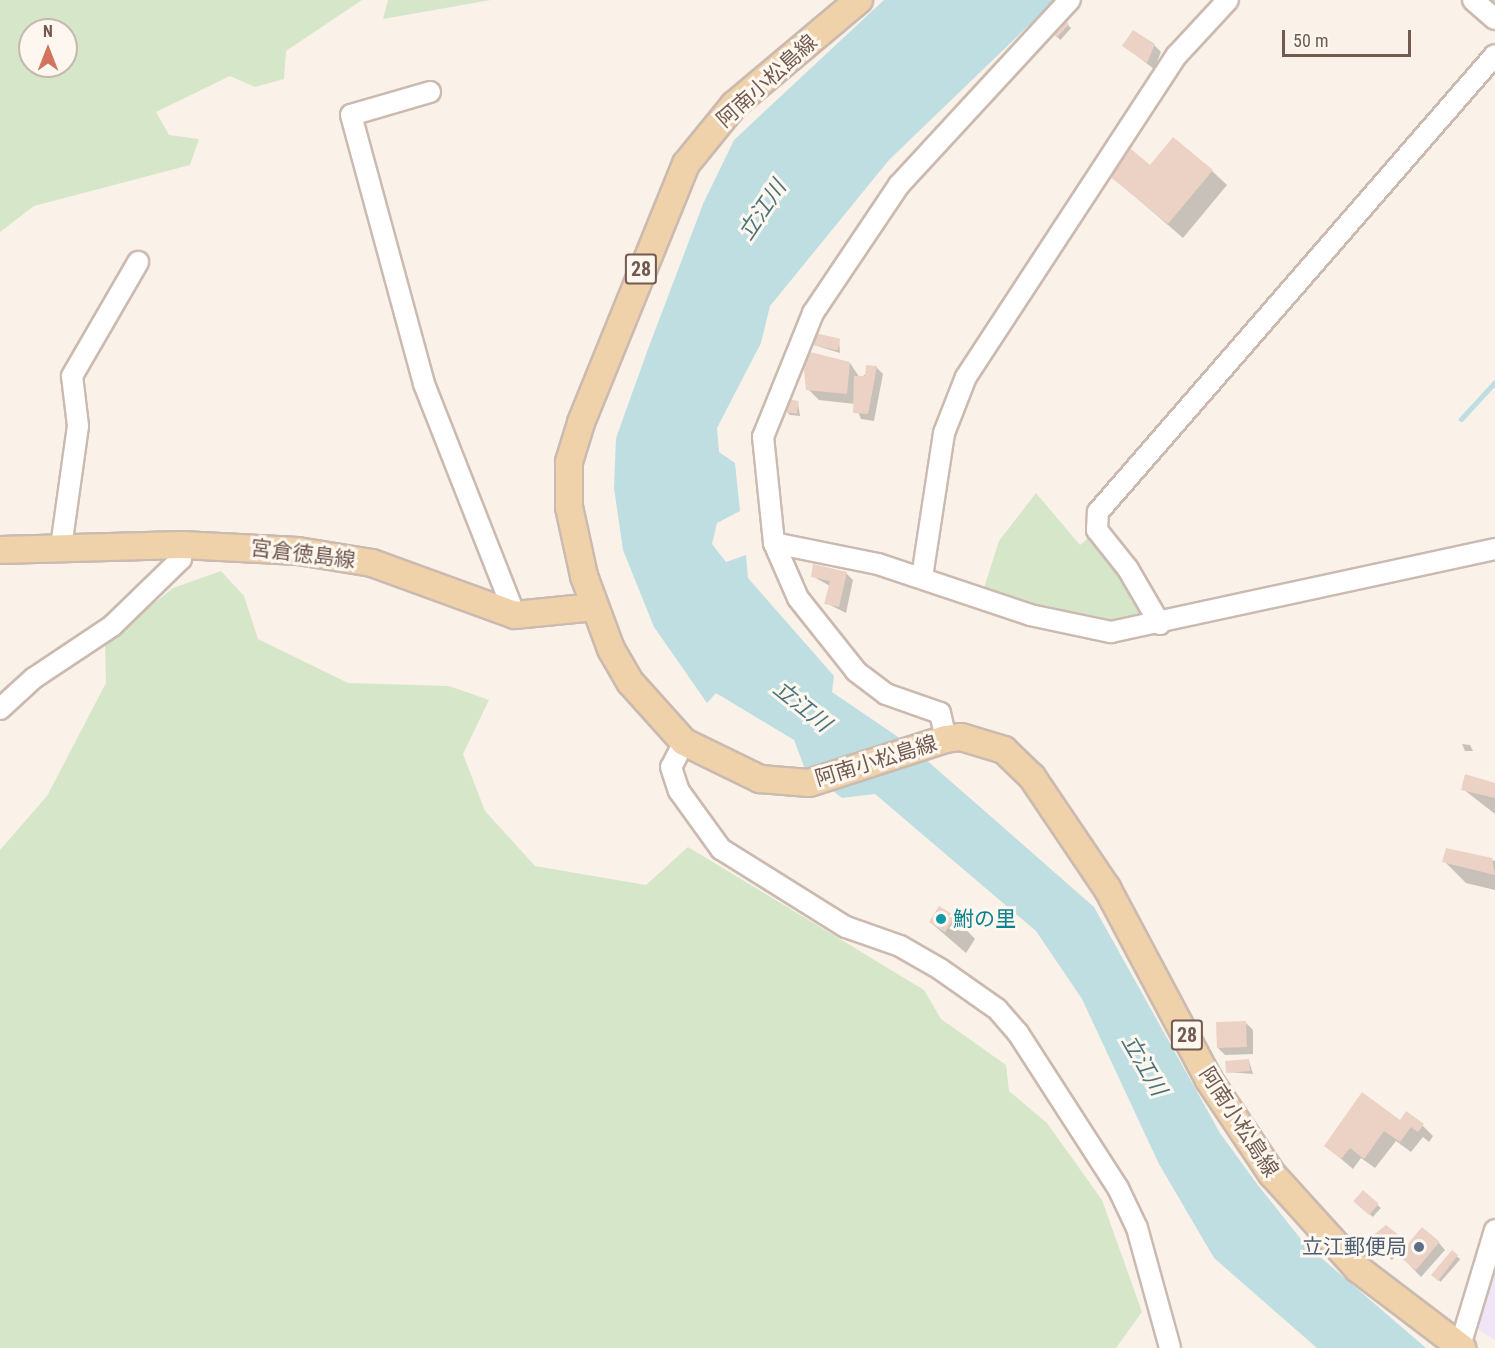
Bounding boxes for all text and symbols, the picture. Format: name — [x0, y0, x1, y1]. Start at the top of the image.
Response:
north arrow — [18, 18, 78, 78]
scale bar — [1285, 18, 1414, 56]
text: N — [43, 22, 53, 41]
street label: 阿南小松島線 — [712, 29, 822, 133]
text: 50 m — [1293, 30, 1328, 51]
water label: 立江川 — [733, 175, 791, 245]
road number: 28 — [624, 252, 658, 286]
street label: 宮倉徳島線 — [249, 535, 357, 573]
water label: 立江川 — [768, 675, 836, 737]
street label: 阿南小松島線 — [812, 731, 940, 791]
place label: 鮒の里 — [953, 906, 1016, 932]
marker: 鮒の里 — [934, 912, 948, 926]
road number: 28 — [1170, 1018, 1204, 1052]
water label: 立江川 — [1116, 1030, 1172, 1100]
street label: 阿南小松島線 — [1194, 1062, 1284, 1182]
place label: 立江郵便局 — [1302, 1234, 1407, 1260]
marker: 立江郵便局 — [1412, 1240, 1426, 1254]

